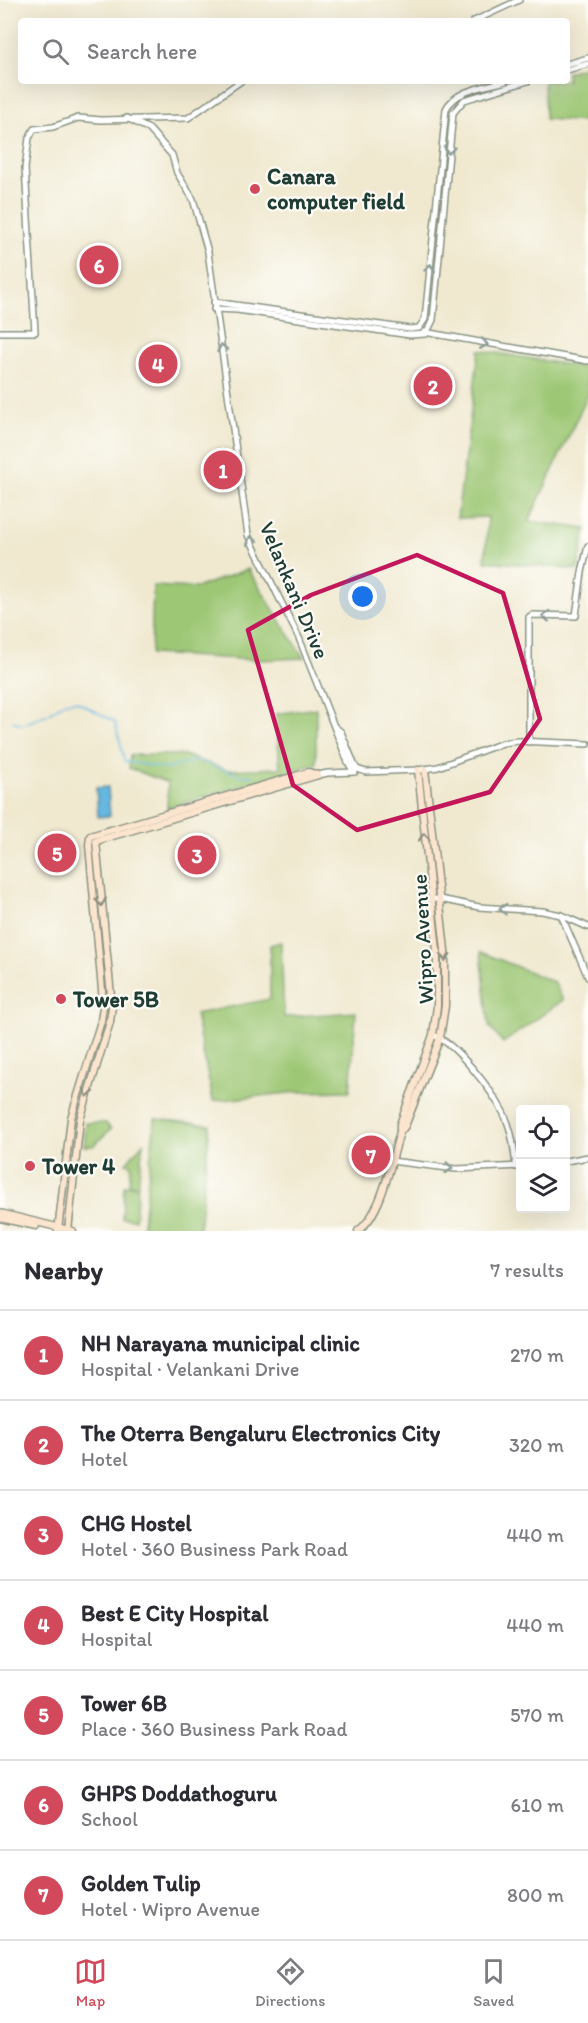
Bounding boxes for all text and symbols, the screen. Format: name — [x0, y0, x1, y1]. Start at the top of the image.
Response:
search box — [18, 18, 570, 84]
icon: search — [39, 35, 72, 68]
text: Search here — [87, 38, 197, 65]
one-way arrow — [443, 145, 456, 155]
place label: Canara computer field — [267, 163, 406, 215]
marker: Canara computer field — [248, 182, 262, 196]
pin: 6 — [80, 242, 118, 288]
one-way arrow — [423, 263, 436, 272]
one-way arrow — [479, 337, 489, 349]
pin: 4 — [138, 342, 178, 386]
one-way arrow — [216, 343, 229, 353]
pin: 2 — [414, 364, 452, 408]
pin: 1 — [204, 448, 242, 492]
street label: Velankani Drive — [254, 518, 336, 663]
one-way arrow — [246, 535, 258, 546]
your location — [348, 582, 377, 611]
one-way arrow — [542, 609, 551, 622]
pin: 5 — [38, 830, 76, 876]
pin: 3 — [178, 832, 216, 878]
one-way arrow — [418, 833, 431, 842]
street label: Wipro Avenue — [406, 873, 439, 1005]
one-way arrow — [94, 897, 107, 906]
one-way arrow — [499, 902, 508, 915]
one-way arrow — [439, 952, 451, 961]
place label: Tower 5B — [72, 986, 159, 1013]
marker: Tower 5B — [54, 992, 68, 1006]
one-way arrow — [83, 1087, 95, 1098]
map controls — [516, 1105, 570, 1213]
button: locate — [516, 1105, 570, 1159]
pin: 7 — [352, 1132, 391, 1178]
place label: Tower 4 — [41, 1153, 116, 1180]
marker: Tower 4 — [23, 1159, 37, 1173]
button: layers — [516, 1159, 570, 1213]
one-way arrow — [445, 1161, 454, 1174]
text: Nearby — [24, 1254, 103, 1286]
text: 7 results — [490, 1258, 564, 1282]
text: NH Narayana municipal clinic — [81, 1330, 360, 1357]
text: 1 — [39, 1343, 48, 1367]
text: 270 m — [510, 1343, 564, 1367]
text: Hospital · Velankani Drive — [81, 1357, 299, 1381]
text: The Oterra Bengaluru Electronics City — [81, 1420, 440, 1447]
text: 2 — [38, 1433, 49, 1457]
text: 320 m — [509, 1433, 564, 1457]
text: Hotel — [81, 1447, 128, 1471]
text: CHG Hostel — [81, 1510, 192, 1537]
text: 3 — [38, 1523, 49, 1547]
text: 440 m — [506, 1523, 564, 1547]
text: Hotel · 360 Business Park Road — [81, 1537, 348, 1561]
text: Best E City Hospital — [81, 1600, 268, 1627]
text: 4 — [37, 1613, 50, 1637]
text: 440 m — [506, 1613, 564, 1637]
text: Hospital — [81, 1627, 153, 1651]
text: Tower 6B — [81, 1690, 167, 1717]
text: 5 — [38, 1703, 49, 1727]
text: 570 m — [510, 1703, 564, 1727]
text: Place · 360 Business Park Road — [81, 1717, 347, 1741]
text: GHPS Doddathoguru — [81, 1780, 277, 1807]
text: 6 — [38, 1793, 49, 1817]
text: 610 m — [511, 1793, 564, 1817]
text: School — [81, 1807, 138, 1831]
text: Golden Tulip — [81, 1870, 201, 1897]
text: 7 — [39, 1883, 48, 1907]
text: 800 m — [507, 1883, 564, 1907]
text: Hotel · Wipro Avenue — [81, 1897, 260, 1921]
tab: Map — [74, 1955, 107, 2010]
tab: Directions — [255, 1955, 325, 2010]
tab: Saved — [473, 1955, 514, 2010]

